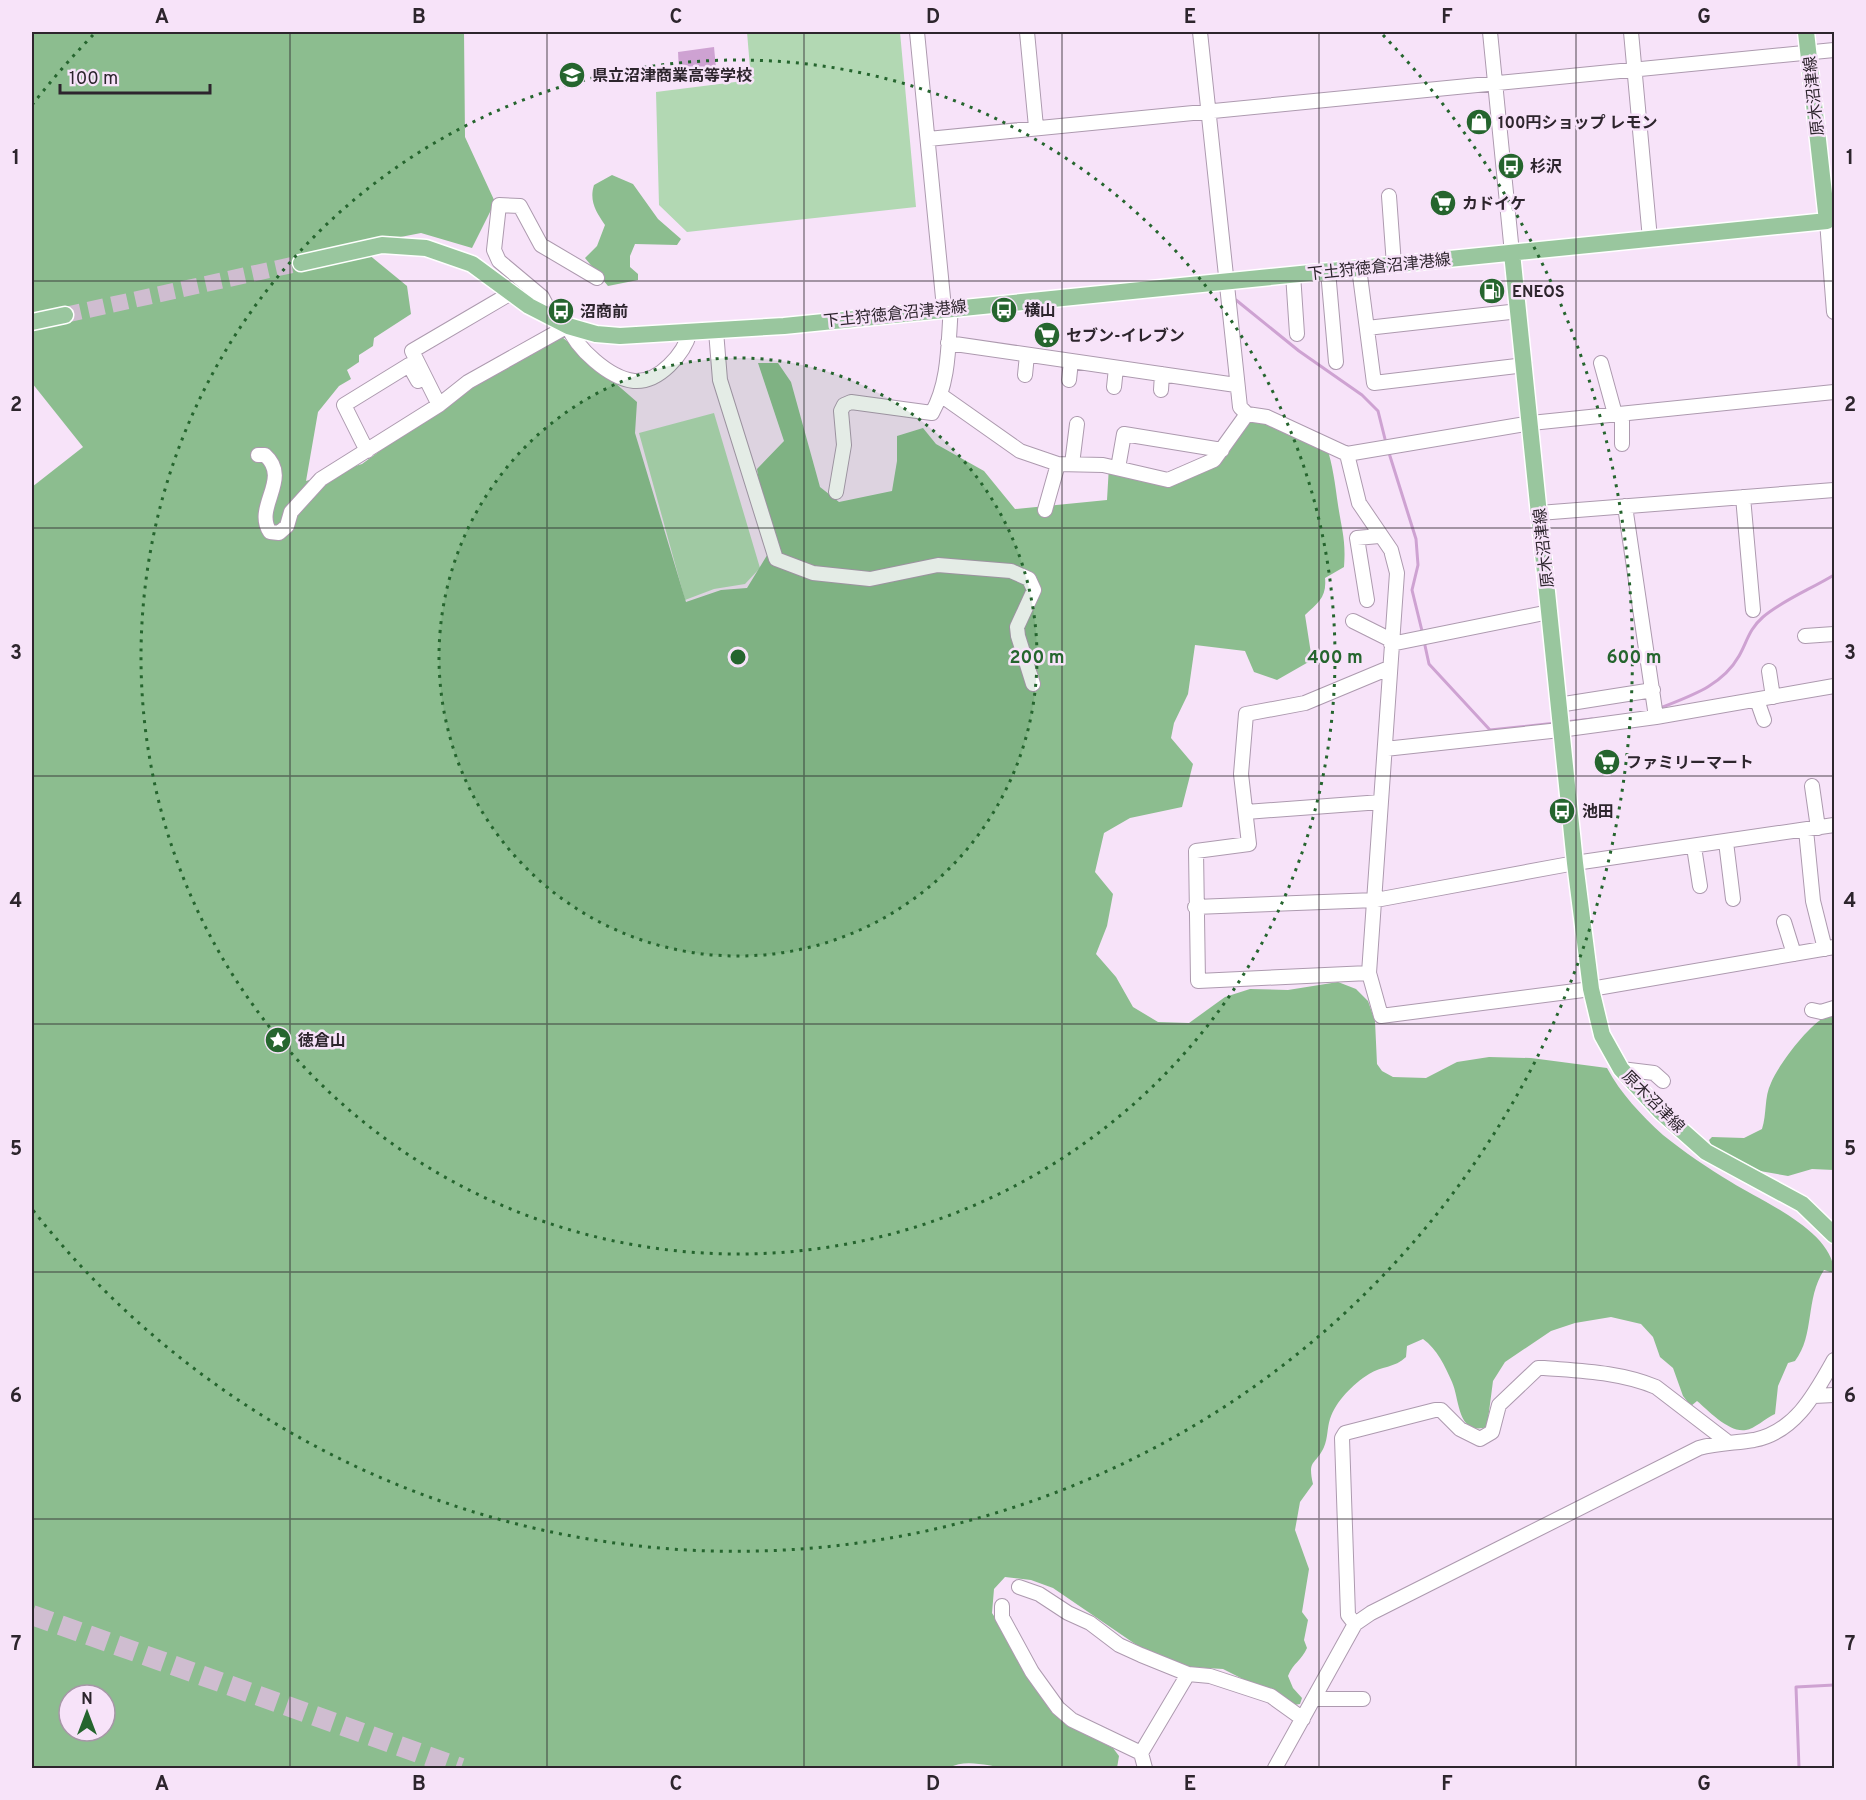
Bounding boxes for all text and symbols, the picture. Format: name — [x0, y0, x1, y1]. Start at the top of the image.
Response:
text: A — [155, 5, 169, 31]
text: B — [412, 5, 426, 31]
text: C — [670, 5, 682, 31]
text: D — [926, 5, 940, 31]
text: E — [1184, 5, 1196, 31]
text: F — [1441, 5, 1453, 31]
text: G — [1697, 5, 1711, 31]
street label: 原木沼津線 — [1801, 55, 1829, 137]
scale bar — [60, 57, 210, 95]
school or university icon: 県立沼津商業高等学校 — [557, 60, 587, 90]
place label: 県立沼津商業高等学校 — [592, 67, 752, 87]
text: 100 m — [69, 68, 118, 91]
shop icon: 100円ショップ レモン — [1464, 107, 1494, 137]
place label: 100円ショップ レモン — [1498, 114, 1658, 134]
text: 1 — [12, 146, 20, 172]
text: 1 — [1846, 146, 1854, 172]
bus stop icon: 杉沢 — [1496, 151, 1526, 181]
place label: 杉沢 — [1530, 158, 1562, 178]
supermarket icon: カドイケ — [1428, 188, 1458, 218]
place label: カドイケ — [1462, 195, 1526, 215]
street label: 下土狩徳倉沼津港線 — [1307, 251, 1452, 285]
fuel station icon: ENEOS — [1477, 276, 1507, 306]
place label: ENEOS — [1512, 283, 1565, 303]
bus stop icon: 横山 — [989, 295, 1019, 325]
bus stop icon: 沼商前 — [546, 296, 576, 326]
street label: 下土狩徳倉沼津港線 — [823, 298, 968, 332]
place label: 横山 — [1024, 301, 1056, 322]
place label: 沼商前 — [580, 303, 628, 323]
supermarket icon: セブン-イレブン — [1032, 320, 1062, 350]
place label: セブン-イレブン — [1066, 327, 1185, 347]
text: 2 — [10, 393, 22, 419]
text: 2 — [1844, 393, 1856, 419]
street label: 原木沼津線 — [1531, 507, 1559, 589]
text: 3 — [10, 641, 22, 667]
text: 3 — [1844, 641, 1856, 667]
centre of rings — [728, 647, 748, 667]
text: 200 m — [1009, 647, 1065, 670]
text: 400 m — [1307, 647, 1363, 670]
text: 600 m — [1606, 647, 1662, 670]
supermarket icon: ファミリーマート — [1592, 747, 1622, 777]
place label: ファミリーマート — [1626, 754, 1754, 774]
bus stop icon: 池田 — [1547, 796, 1577, 826]
place label: 池田 — [1582, 803, 1614, 823]
text: 4 — [10, 889, 22, 915]
text: 4 — [1844, 889, 1856, 915]
place icon: 徳倉山 — [263, 1025, 293, 1055]
place label: 徳倉山 — [298, 1032, 346, 1052]
street label: 原木沼津線 — [1617, 1067, 1688, 1138]
text: 5 — [10, 1137, 22, 1163]
text: 5 — [1844, 1137, 1856, 1163]
text: 6 — [10, 1384, 22, 1410]
text: 6 — [1844, 1384, 1856, 1410]
text: 7 — [11, 1632, 21, 1658]
text: 7 — [1845, 1632, 1855, 1658]
north arrow — [57, 1683, 117, 1743]
text: N — [81, 1690, 93, 1710]
text: A — [155, 1772, 169, 1798]
text: B — [412, 1772, 426, 1798]
text: C — [670, 1772, 682, 1798]
text: D — [926, 1772, 940, 1798]
text: E — [1184, 1772, 1196, 1798]
text: F — [1441, 1772, 1453, 1798]
text: G — [1697, 1772, 1711, 1798]

